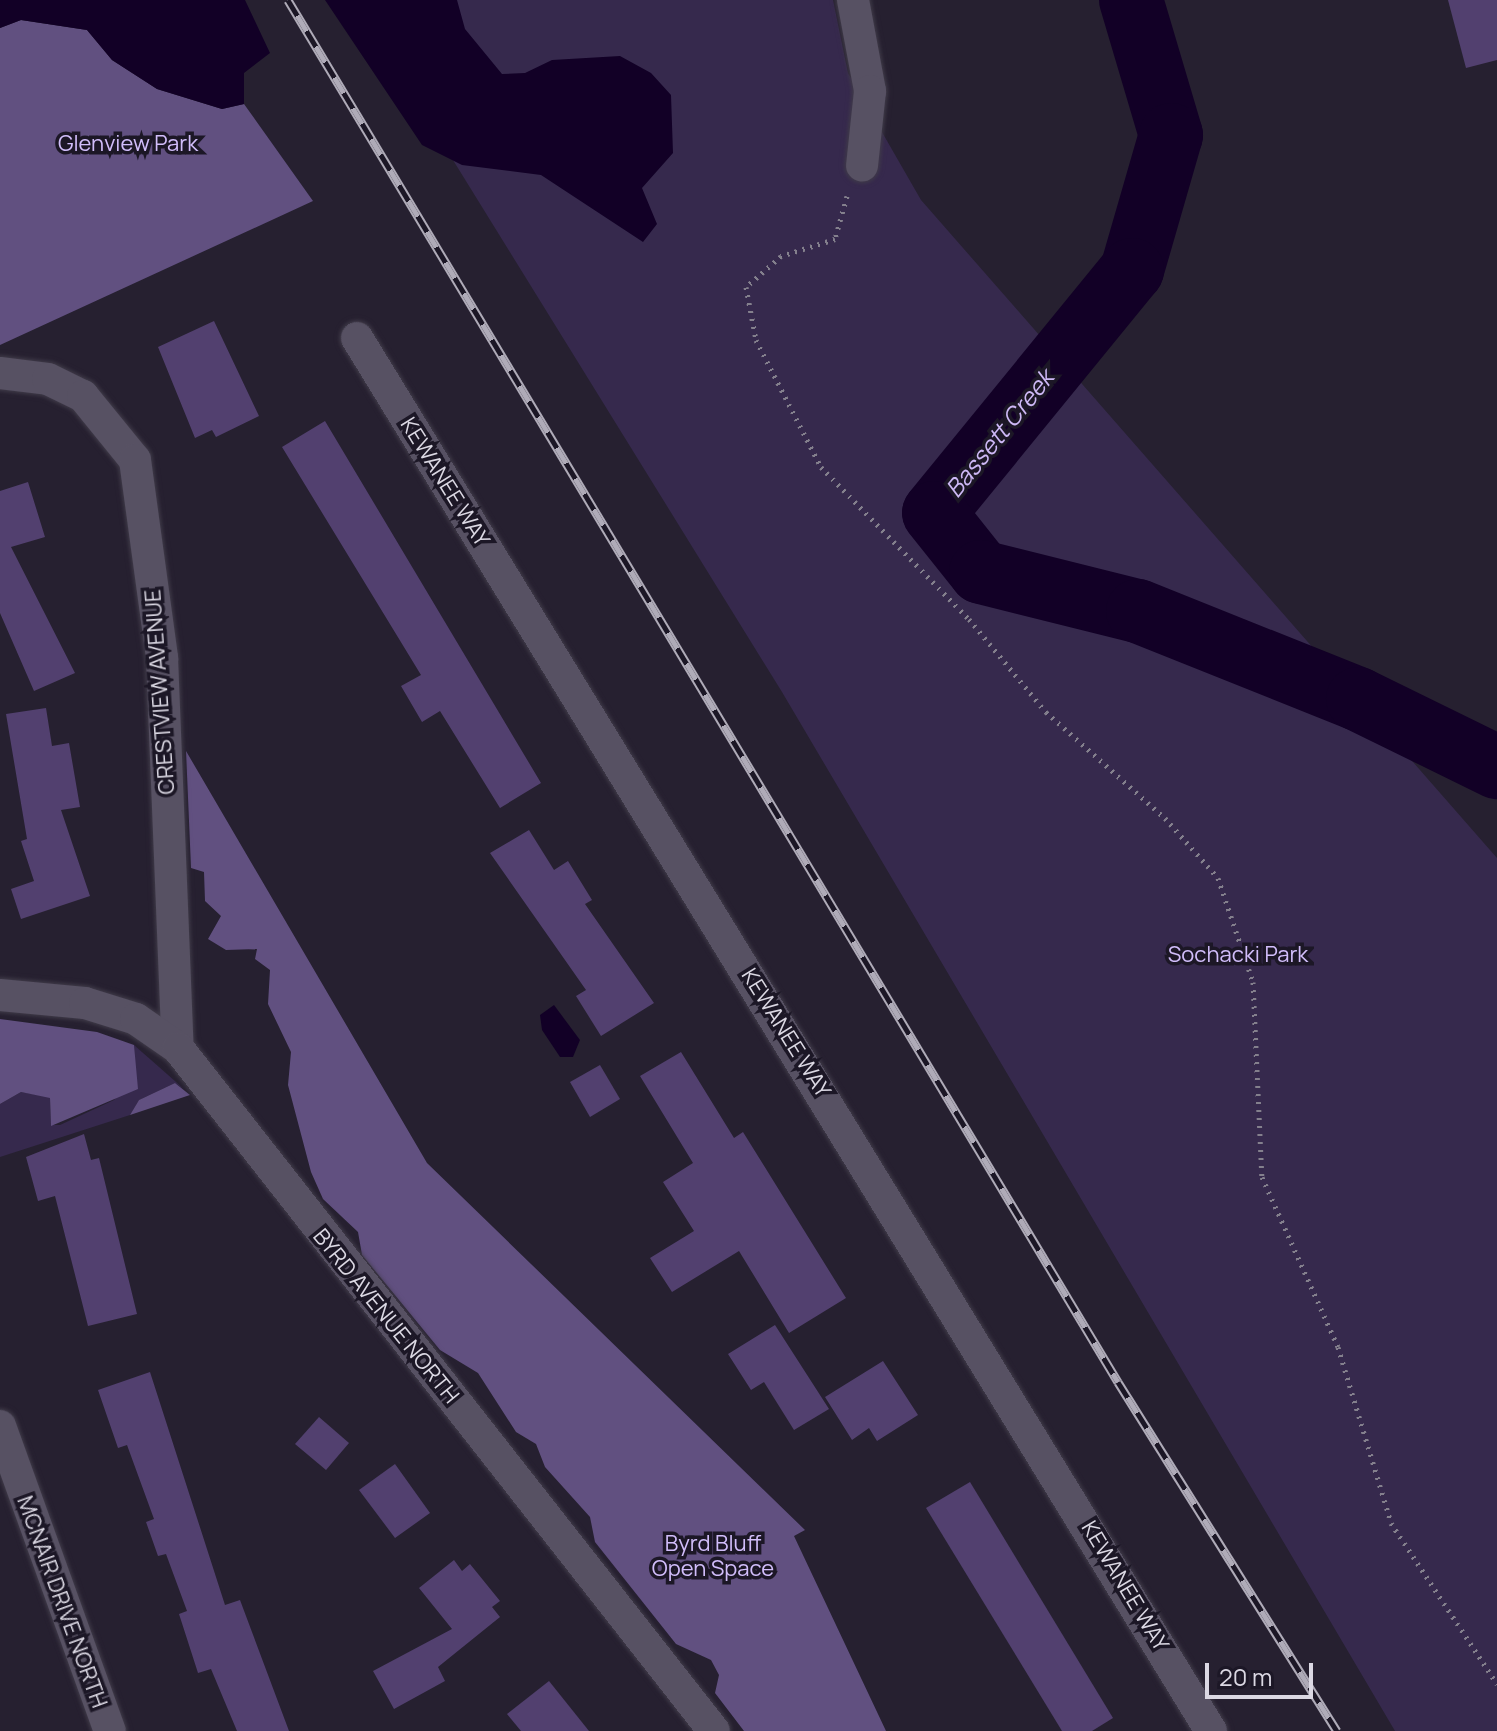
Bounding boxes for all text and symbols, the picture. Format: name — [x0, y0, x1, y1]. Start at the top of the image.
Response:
park label: Glenview Park — [58, 131, 198, 157]
water label: Bassett Creek — [939, 364, 1059, 502]
street label: KEWANEE WAY — [395, 413, 495, 551]
street label: CRESTVIEW AVENUE — [140, 589, 180, 795]
park label: Sochacki Park — [1168, 942, 1308, 968]
street label: KEWANEE WAY — [736, 964, 836, 1102]
street label: BYRD AVENUE NORTH — [308, 1223, 464, 1409]
street label: MCNAIR DRIVE NORTH — [11, 1492, 113, 1712]
street label: KEWANEE WAY — [1076, 1516, 1174, 1656]
park label: Byrd Bluff Open Space — [652, 1530, 774, 1582]
scale bar — [1209, 1647, 1317, 1697]
text: 20 m — [1219, 1660, 1272, 1693]

